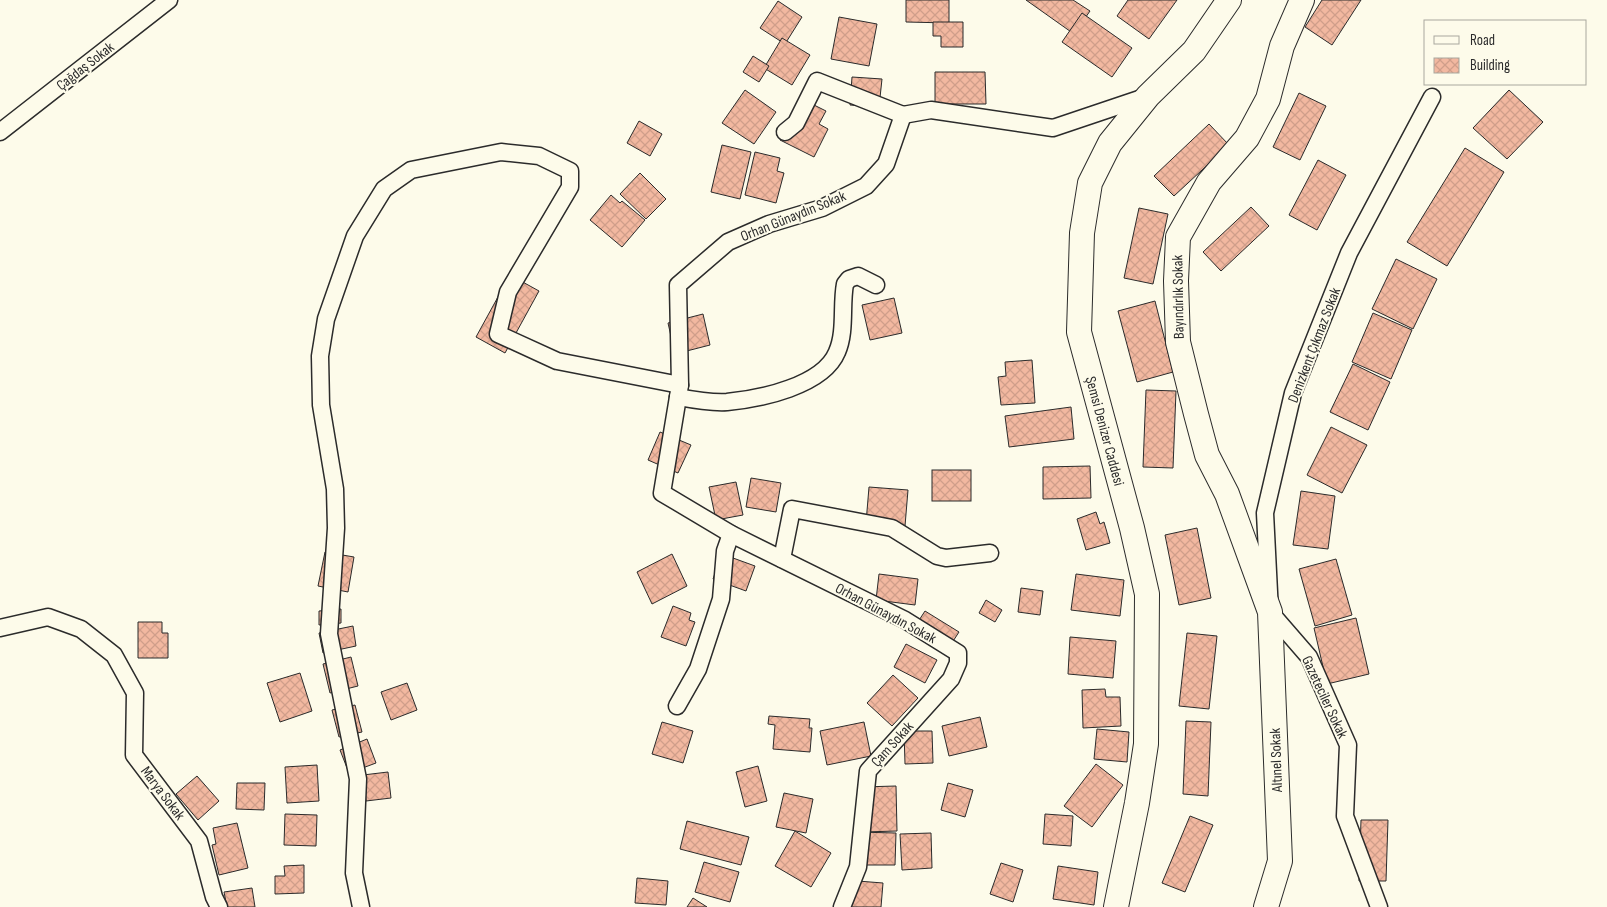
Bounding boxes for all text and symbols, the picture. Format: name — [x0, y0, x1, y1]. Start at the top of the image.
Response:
legend — [1424, 20, 1587, 85]
text: Road — [1470, 31, 1495, 50]
street label: Çağdaş Sokak — [53, 38, 118, 95]
text: Building — [1470, 56, 1510, 75]
street label: Orhan Günaydın Sokak — [738, 187, 849, 246]
street label: Bayındırlık Sokak — [1168, 254, 1189, 339]
street label: Denizkent Çıkmaz Sokak — [1284, 285, 1345, 405]
street label: Şemsi Denizer Caddesi — [1081, 374, 1128, 488]
street label: Orhan Günaydın Sokak — [832, 579, 940, 648]
street label: Gazeteciler Sokak — [1297, 653, 1352, 742]
street label: Çam Sokak — [867, 717, 918, 771]
street label: Altınel Sokak — [1266, 727, 1287, 793]
street label: Marya Sokak — [136, 763, 189, 824]

